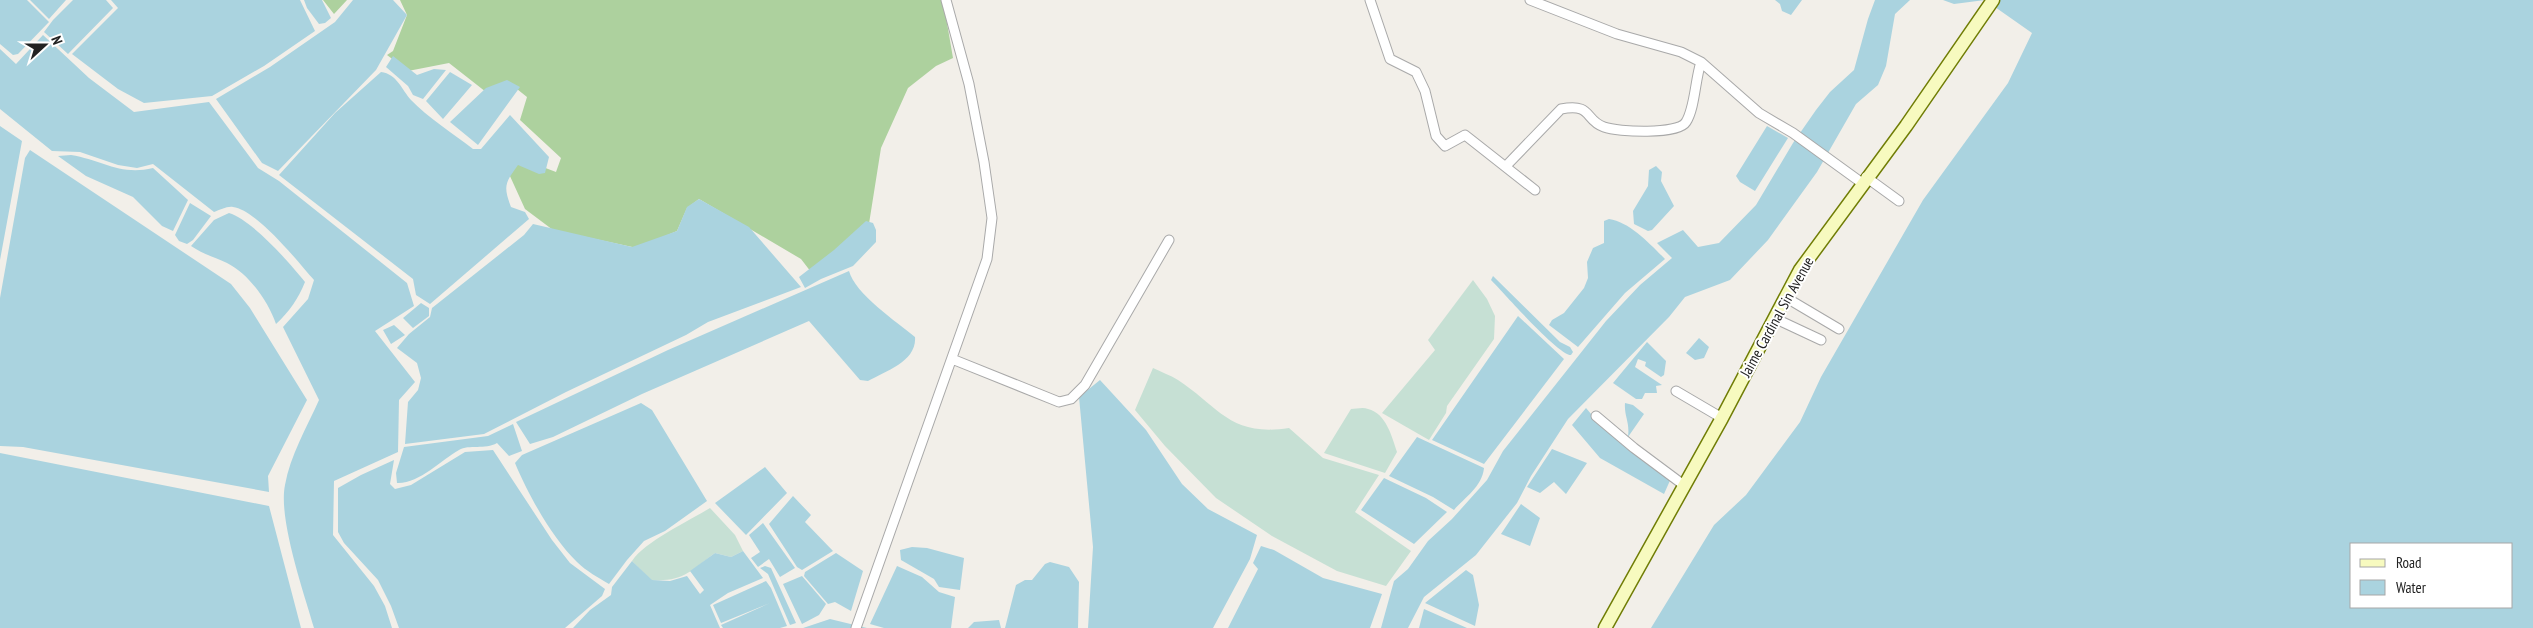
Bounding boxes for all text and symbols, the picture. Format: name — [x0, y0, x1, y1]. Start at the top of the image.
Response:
north arrow — [20, 20, 70, 70]
text: N — [47, 34, 67, 47]
street label: Jaime Cardinal Sin Avenue — [1735, 253, 1818, 381]
legend — [2350, 543, 2513, 608]
text: Road — [2396, 553, 2422, 572]
text: Water — [2396, 578, 2427, 597]

